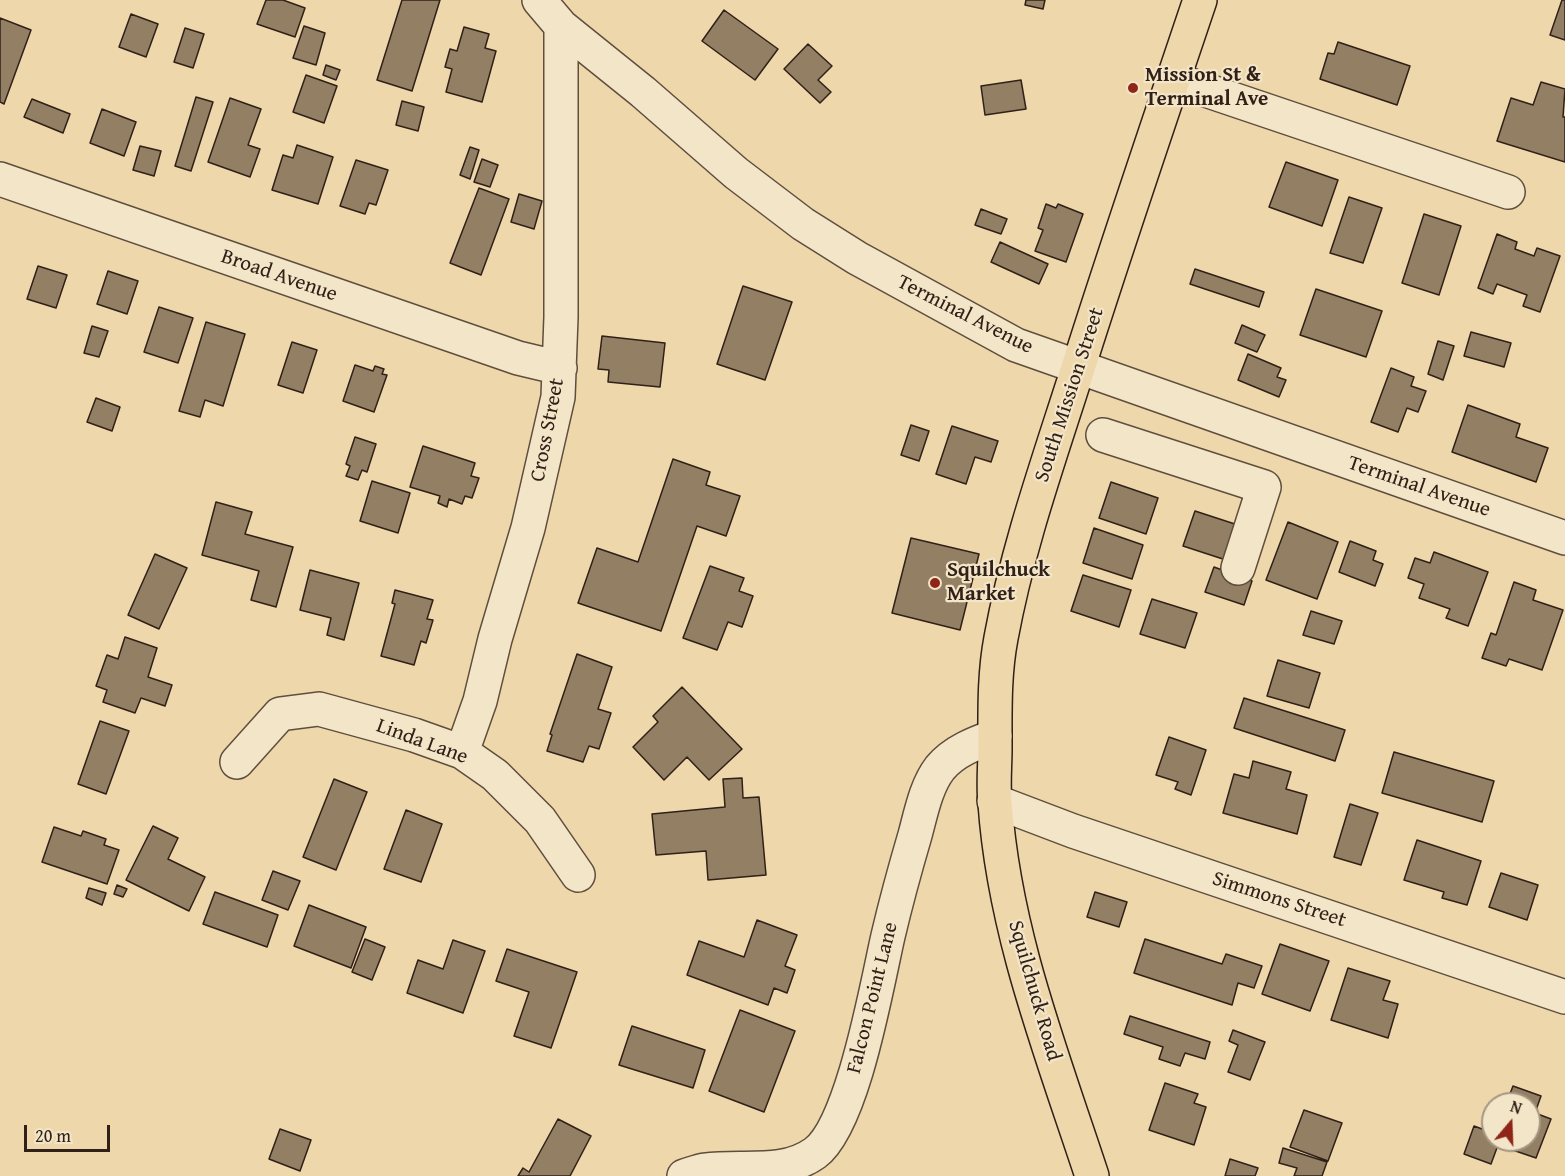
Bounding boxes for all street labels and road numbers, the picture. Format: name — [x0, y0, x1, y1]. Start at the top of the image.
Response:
street label: Broad Avenue — [218, 244, 340, 308]
street label: Terminal Avenue — [893, 270, 1037, 360]
street label: South Mission Street — [1030, 305, 1110, 485]
street label: Cross Street — [526, 376, 570, 484]
street label: Terminal Avenue — [1344, 451, 1494, 523]
street label: Linda Lane — [373, 714, 471, 770]
street label: Simmons Street — [1209, 867, 1349, 933]
street label: Squilchuck Road — [1002, 918, 1066, 1064]
street label: Falcon Point Lane — [842, 920, 904, 1076]

